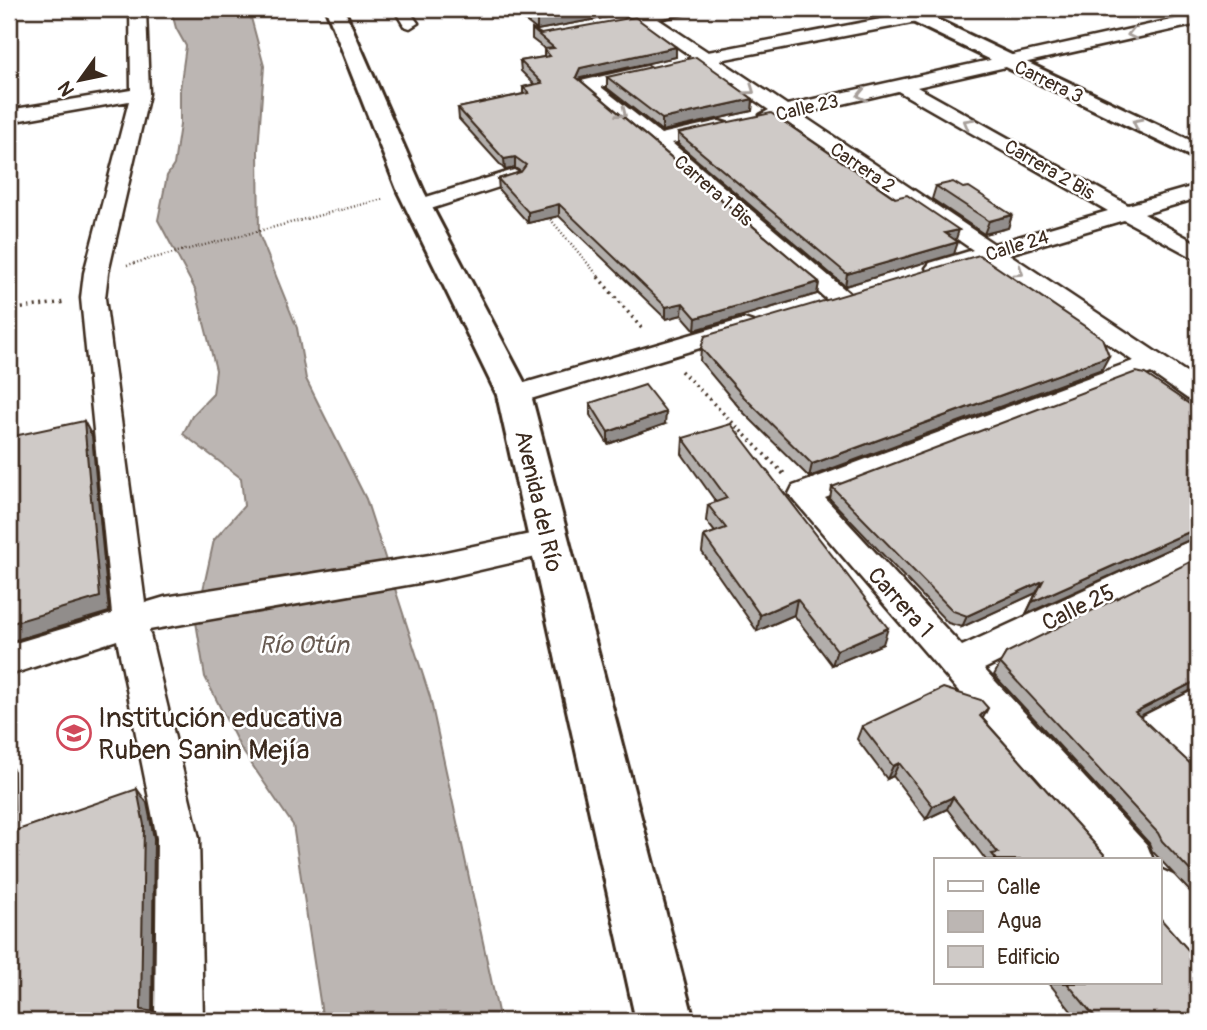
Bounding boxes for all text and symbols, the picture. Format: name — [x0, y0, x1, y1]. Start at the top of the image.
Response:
one-way arrow — [1126, 26, 1138, 40]
north arrow — [46, 46, 116, 116]
street label: Carrera 3 — [1010, 55, 1087, 109]
text: N — [53, 77, 80, 101]
one-way arrow — [742, 82, 755, 94]
one-way arrow — [856, 86, 868, 101]
street label: Calle 23 — [773, 89, 841, 127]
one-way arrow — [614, 105, 626, 118]
one-way arrow — [1132, 117, 1144, 131]
one-way arrow — [963, 118, 976, 131]
street label: Carrera 2 Bis — [1000, 134, 1099, 206]
street label: Carrera 2 — [825, 137, 900, 198]
street label: Carrera 1 Bis — [669, 150, 758, 232]
street label: Calle 24 — [983, 225, 1052, 267]
one-way arrow — [1012, 264, 1025, 277]
street label: Avenida del Río — [508, 428, 569, 575]
street label: Carrera 1 — [861, 561, 940, 644]
street label: Calle 25 — [1037, 577, 1119, 637]
water label: Río Otún — [259, 631, 350, 660]
place label: Institución educativa Ruben Sanin Mejía — [98, 701, 343, 768]
school or university icon: Institución educativa Ruben Sanin Mejía — [55, 714, 93, 752]
legend — [934, 858, 1162, 984]
text: Calle — [997, 874, 1041, 901]
text: Agua — [997, 908, 1042, 935]
text: Edificio — [997, 944, 1060, 971]

